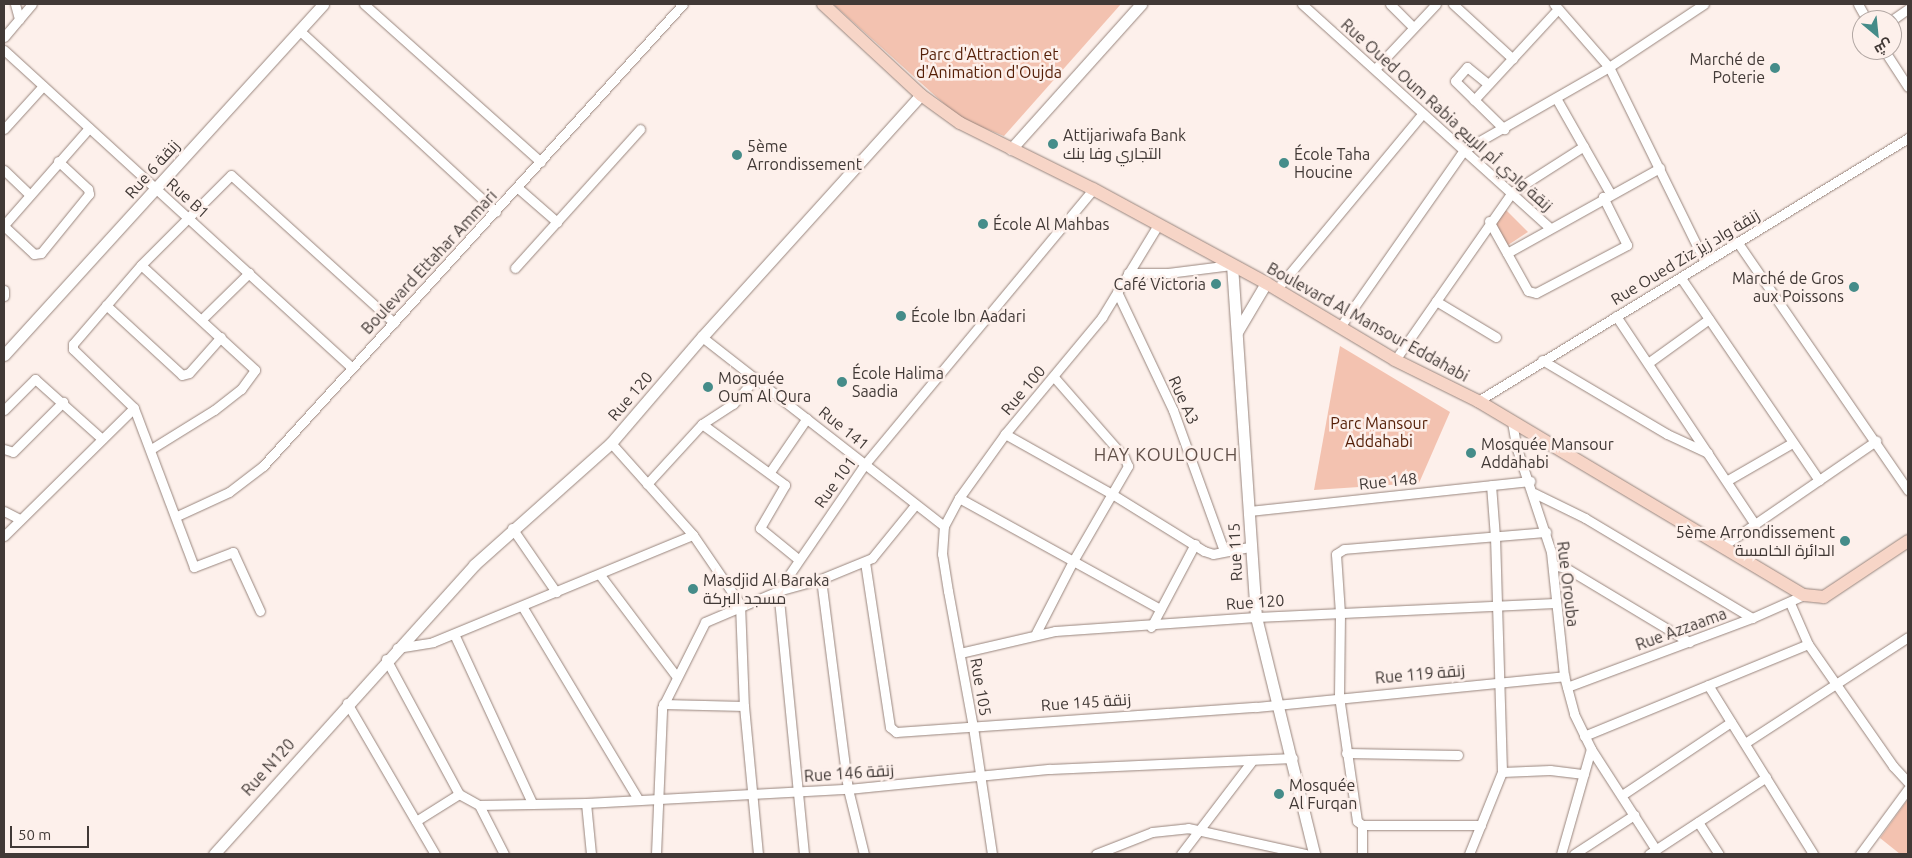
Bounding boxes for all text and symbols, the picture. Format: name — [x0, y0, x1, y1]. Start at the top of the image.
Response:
north arrow — [1852, 10, 1902, 60]
street label: Rue Oued Oum Rabia زنقة وادي أم الربيع — [1337, 15, 1557, 215]
text: ش — [1872, 36, 1895, 59]
park label: Parc d'Attraction et d'Animation d'Oujda — [916, 44, 1062, 82]
place label: Marché de Poterie — [1690, 49, 1765, 87]
marker: Marché de Poterie — [1769, 62, 1781, 74]
place label: Attijariwafa Bank التجاري وفا بنك — [1063, 125, 1186, 163]
street label: Rue 6 زنقة — [121, 136, 183, 202]
place label: 5ème Arrondissement — [747, 136, 862, 174]
marker: Attijariwafa Bank التجاري وفا بنك — [1047, 138, 1059, 150]
place label: École Taha Houcine — [1294, 144, 1370, 182]
marker: 5ème Arrondissement — [731, 149, 743, 161]
marker: École Taha Houcine — [1278, 157, 1290, 169]
street label: Rue B1 — [163, 174, 213, 222]
street label: Boulevard Ettahar Ammari — [357, 186, 501, 338]
street label: Rue Oued Ziz زنقة واد زيز — [1607, 205, 1763, 309]
place label: École Al Mahbas — [993, 214, 1109, 234]
marker: École Al Mahbas — [977, 218, 989, 230]
street label: Boulevard Al Mansour Eddahabi — [1264, 258, 1472, 386]
place label: Marché de Gros aux Poissons — [1732, 268, 1844, 306]
place label: Café Victoria — [1114, 274, 1206, 294]
marker: Café Victoria — [1210, 278, 1222, 290]
marker: Marché de Gros aux Poissons — [1848, 281, 1860, 293]
place label: École Ibn Aadari — [911, 306, 1026, 326]
marker: École Ibn Aadari — [895, 310, 907, 322]
street label: Rue 100 — [997, 361, 1049, 419]
place label: École Halima Saadia — [852, 363, 944, 401]
street label: Rue 120 — [604, 368, 656, 424]
place label: Mosquée Oum Al Qura — [718, 368, 811, 406]
street label: Rue A3 — [1165, 373, 1203, 427]
marker: École Halima Saadia — [836, 376, 848, 388]
marker: Mosquée Oum Al Qura — [702, 381, 714, 393]
street label: Rue 141 — [815, 402, 873, 454]
park label: Parc Mansour Addahabi — [1330, 413, 1428, 451]
place label: Mosquée Mansour Addahabi — [1481, 434, 1614, 472]
district label: HAY KOULOUCH — [1092, 443, 1240, 465]
marker: Mosquée Mansour Addahabi — [1465, 447, 1477, 459]
street label: Rue 101 — [810, 453, 860, 511]
street label: Rue 148 — [1358, 468, 1418, 494]
street label: Rue 115 — [1224, 522, 1246, 582]
place label: 5ème Arrondissement الدائرة الخامسة — [1676, 522, 1835, 560]
marker: 5ème Arrondissement الدائرة الخامسة — [1839, 535, 1851, 547]
street label: Rue Orouba — [1553, 540, 1583, 628]
place label: Masdjid Al Baraka مسجد البركة — [703, 570, 829, 608]
marker: Masdjid Al Baraka مسجد البركة — [687, 583, 699, 595]
street label: Rue 120 — [1225, 590, 1285, 614]
street label: Rue Azzaama — [1633, 604, 1729, 654]
street label: Rue 105 — [966, 656, 996, 718]
street label: Rue 119 زنقة — [1374, 661, 1466, 687]
street label: Rue 145 زنقة — [1040, 689, 1132, 715]
street label: Rue N120 — [237, 735, 299, 799]
street label: Rue 146 زنقة — [803, 760, 895, 786]
place label: Mosquée Al Furqan — [1289, 775, 1357, 813]
marker: Mosquée Al Furqan — [1273, 788, 1285, 800]
scale bar — [12, 816, 91, 848]
text: 50 m — [18, 826, 51, 843]

